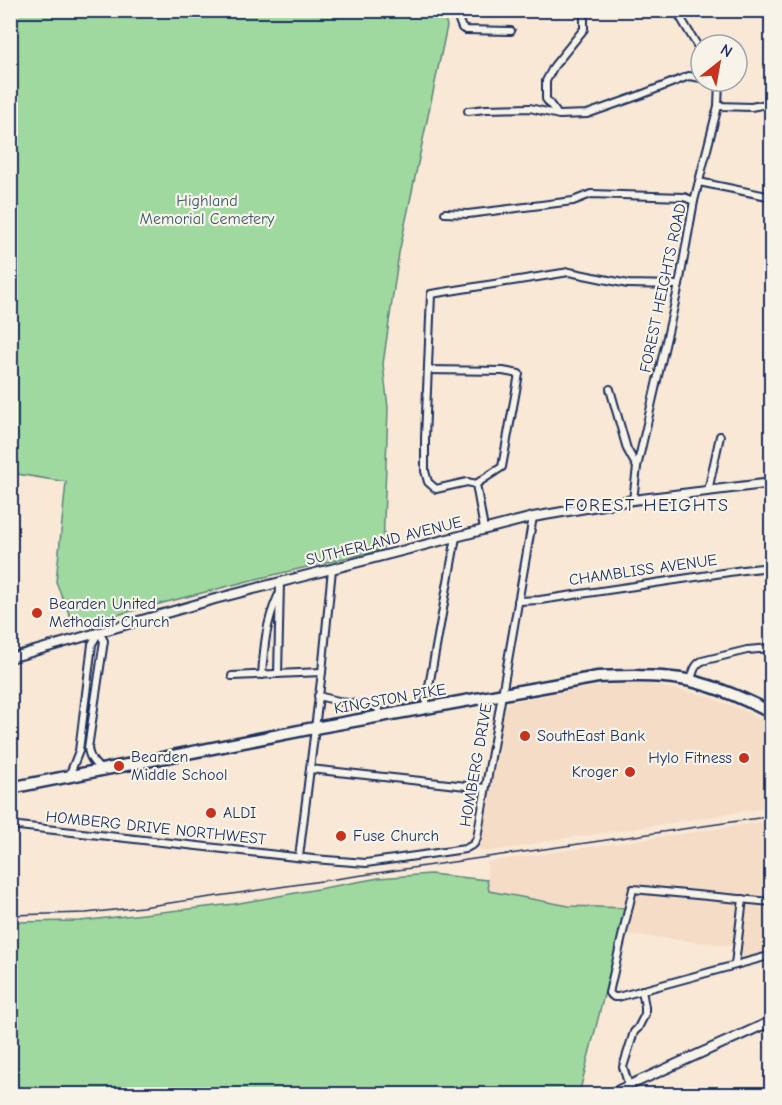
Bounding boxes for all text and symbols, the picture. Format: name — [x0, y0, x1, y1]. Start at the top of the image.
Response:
north arrow — [689, 33, 749, 93]
text: N — [717, 41, 735, 61]
park label: Highland Memorial Cemetery — [140, 192, 275, 228]
street label: FOREST HEIGHTS ROAD — [636, 202, 690, 374]
district label: FOREST HEIGHTS — [564, 495, 730, 516]
street label: SUTHERLAND AVENUE — [304, 513, 464, 569]
street label: CHAMBLISS AVENUE — [568, 551, 719, 589]
place label: Bearden United Methodist Church — [49, 595, 169, 631]
marker: Bearden United Methodist Church — [30, 606, 44, 620]
street label: KINGSTON PIKE — [333, 680, 448, 718]
street label: HOMBERG DRIVE — [456, 701, 496, 828]
place label: SouthEast Bank — [537, 727, 645, 745]
marker: SouthEast Bank — [518, 729, 532, 743]
place label: Bearden Middle School — [131, 748, 227, 784]
place label: Hylo Fitness — [648, 749, 732, 767]
marker: Hylo Fitness — [737, 751, 751, 765]
marker: Bearden Middle School — [112, 759, 126, 773]
place label: Kroger — [572, 763, 619, 781]
marker: Kroger — [623, 765, 637, 779]
place label: ALDI — [223, 804, 256, 822]
marker: ALDI — [204, 806, 218, 820]
street label: HOMBERG DRIVE NORTHWEST — [45, 807, 268, 849]
place label: Fuse Church — [353, 827, 439, 845]
marker: Fuse Church — [334, 829, 348, 843]

